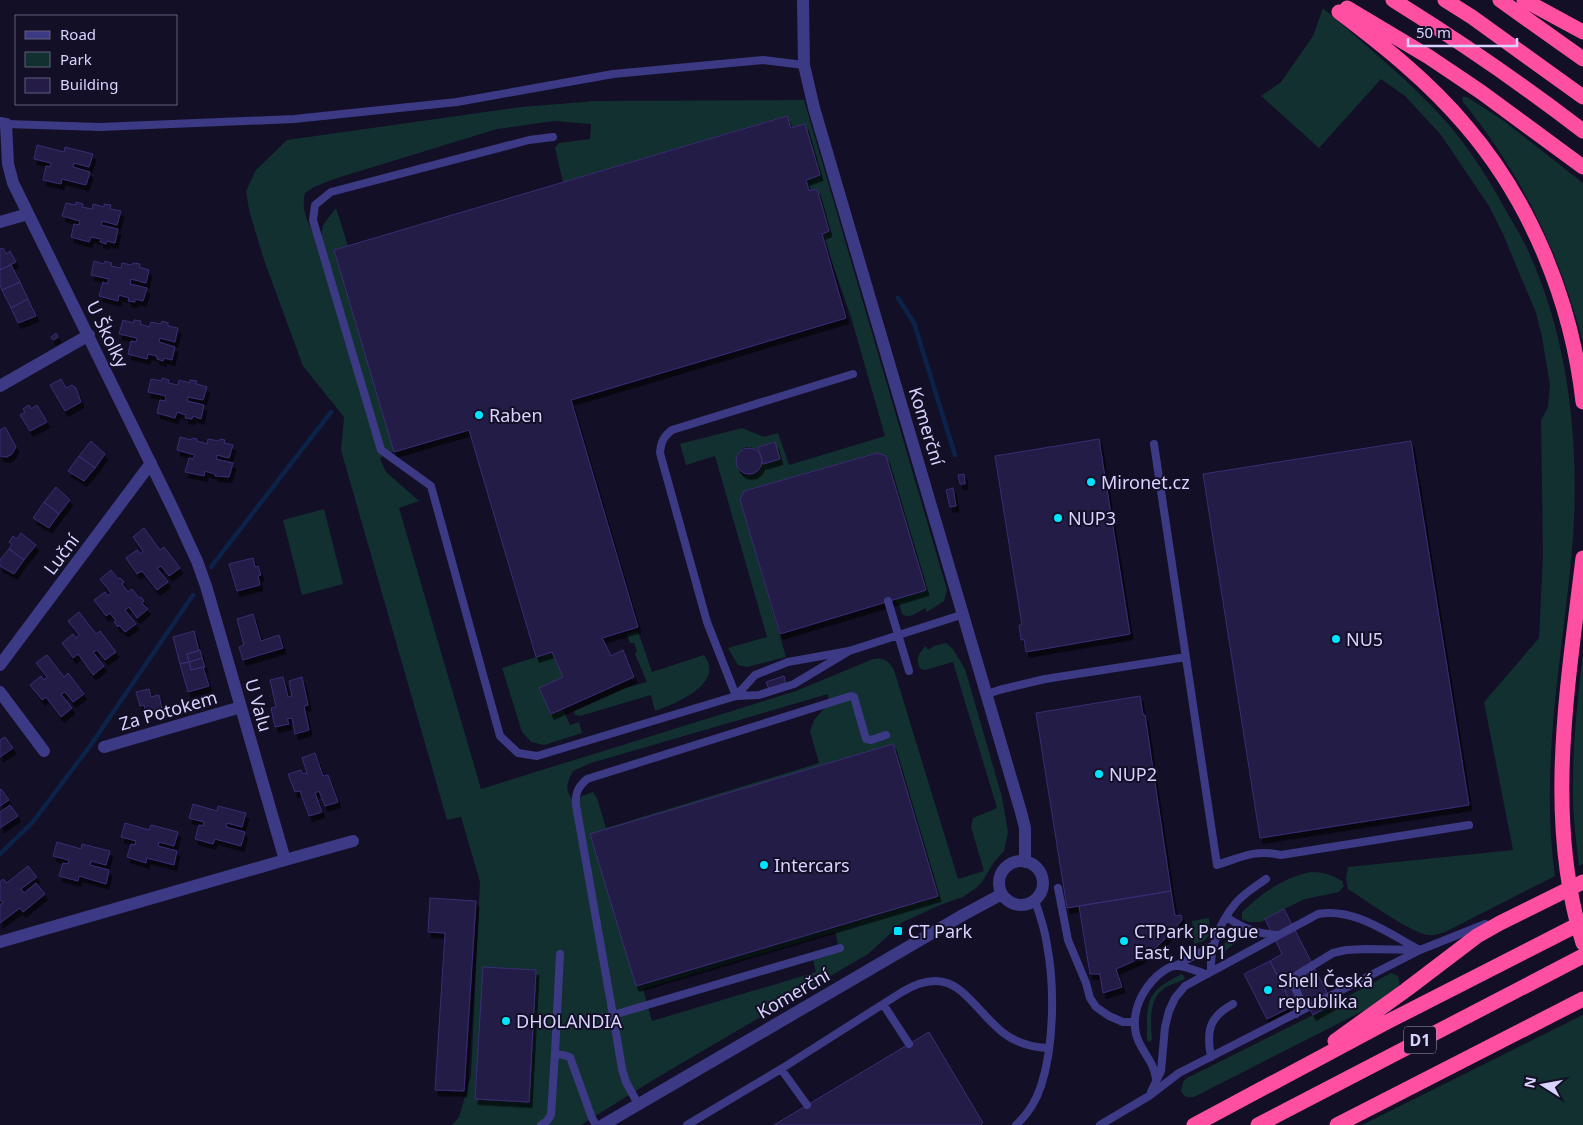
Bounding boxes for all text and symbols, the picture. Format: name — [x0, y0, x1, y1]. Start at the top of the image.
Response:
legend — [15, 15, 178, 105]
scale bar — [1408, 15, 1517, 47]
text: 50 m — [1416, 22, 1451, 42]
text: Road — [60, 24, 96, 44]
text: Park — [60, 49, 92, 69]
text: Building — [60, 74, 118, 94]
street label: U Školky — [82, 297, 135, 372]
street label: Komerční — [904, 384, 950, 468]
place label: Raben — [489, 403, 543, 427]
marker: Raben — [473, 409, 485, 421]
place label: Mironet.cz — [1101, 470, 1190, 494]
marker: Mironet.cz — [1085, 476, 1097, 488]
place label: NUP3 — [1068, 506, 1116, 530]
marker: NUP3 — [1052, 512, 1064, 524]
street label: Luční — [38, 529, 84, 579]
place label: NU5 — [1346, 627, 1383, 651]
marker: NU5 — [1330, 633, 1342, 645]
street label: U Valu — [240, 676, 278, 734]
street label: Za Potokem — [116, 685, 220, 735]
place label: NUP2 — [1109, 762, 1157, 786]
marker: NUP2 — [1093, 768, 1105, 780]
place label: Intercars — [774, 853, 850, 877]
marker: Intercars — [758, 859, 770, 871]
place label: CT Park — [908, 919, 972, 943]
place label: CTPark Prague East, NUP1 — [1134, 919, 1259, 964]
marker: CT Park — [892, 925, 904, 937]
marker: CTPark Prague East, NUP1 — [1118, 935, 1130, 947]
street label: Komerční — [752, 962, 834, 1024]
place label: Shell Česká republika — [1278, 968, 1373, 1013]
marker: Shell Česká republika — [1262, 984, 1274, 996]
place label: DHOLANDIA — [516, 1009, 622, 1033]
marker: DHOLANDIA — [500, 1015, 512, 1027]
road number: D1 — [1404, 1026, 1436, 1054]
north arrow — [1518, 1060, 1568, 1110]
text: N — [1519, 1075, 1540, 1090]

